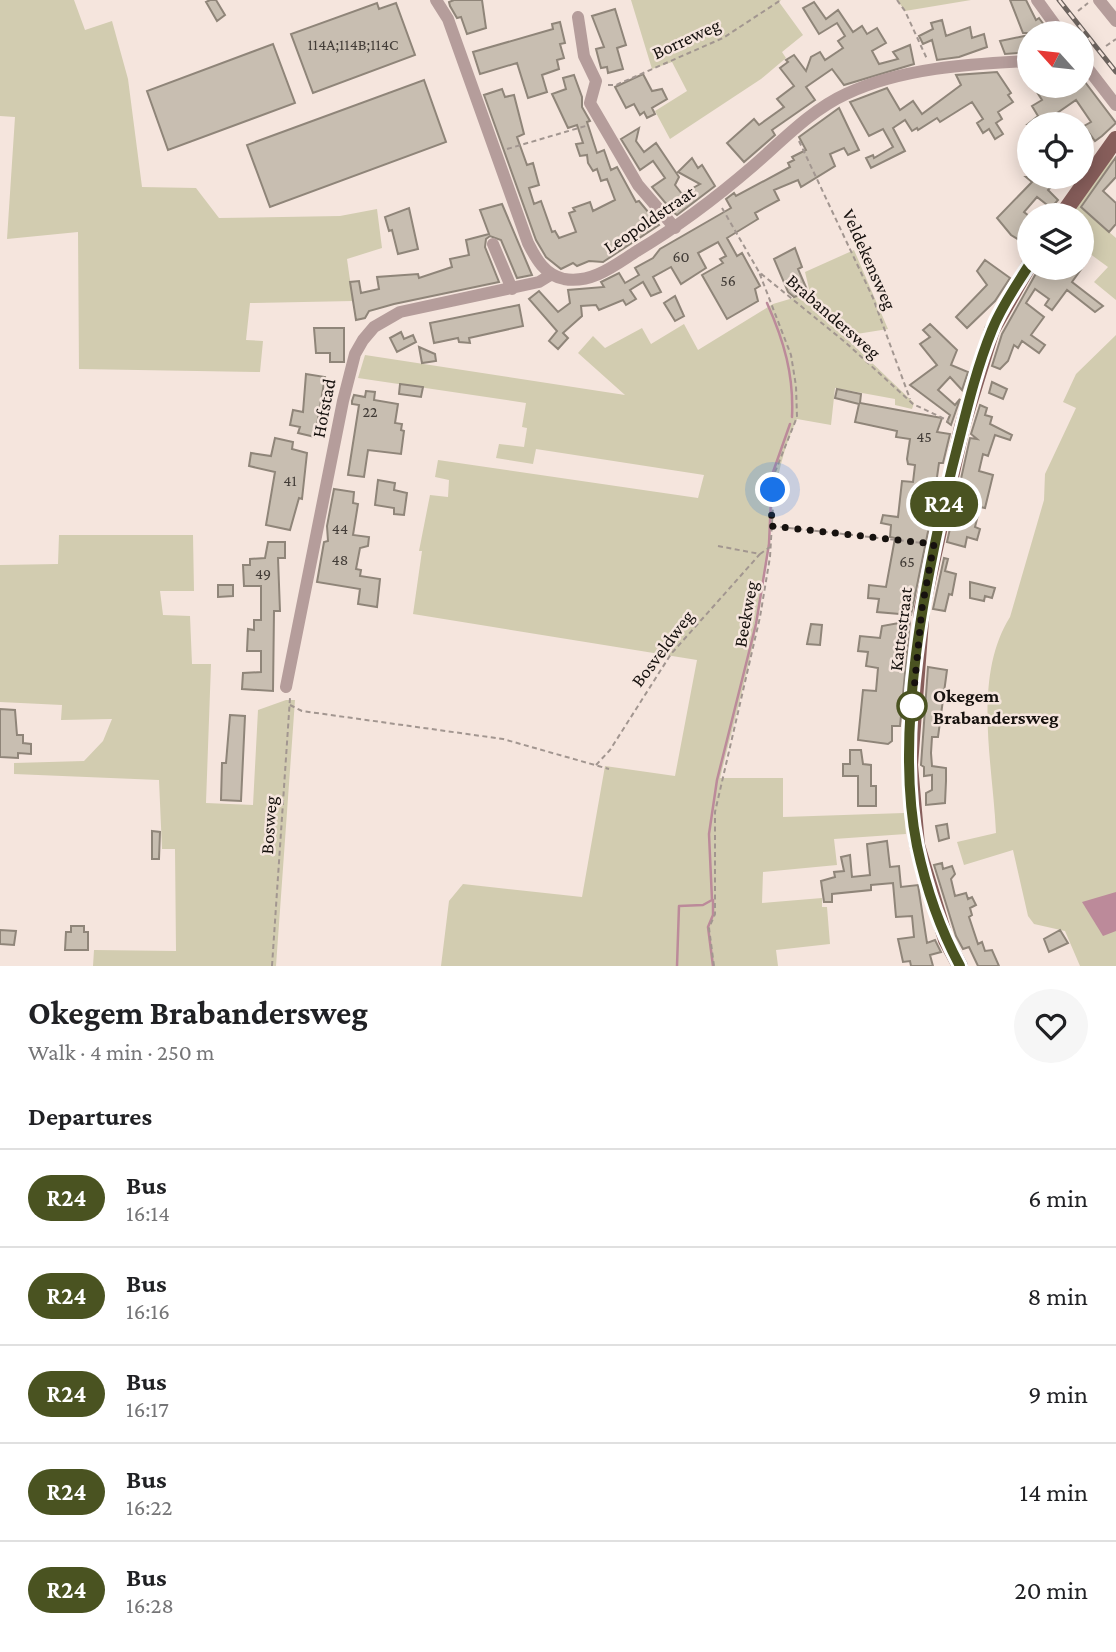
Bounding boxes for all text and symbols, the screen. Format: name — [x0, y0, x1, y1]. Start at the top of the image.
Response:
street label: Borreweg — [649, 14, 724, 63]
north arrow — [1017, 21, 1094, 98]
map controls — [1017, 21, 1094, 280]
house number: 114A;114B;114C — [308, 36, 398, 54]
button: locate — [1017, 112, 1094, 189]
street label: Leopoldstraat — [600, 181, 700, 258]
button: layers — [1017, 203, 1094, 280]
street label: Veldekensweg — [838, 206, 901, 313]
house number: 60 — [672, 248, 690, 265]
street label: Brabandersweg — [782, 270, 885, 363]
house number: 56 — [720, 272, 736, 289]
street label: Hofstad — [307, 377, 340, 439]
house number: 22 — [362, 403, 378, 420]
house number: 45 — [916, 428, 932, 445]
house number: 41 — [283, 472, 297, 489]
your location — [755, 472, 790, 507]
line badge: R24 — [904, 481, 984, 527]
text: R24 — [924, 490, 964, 517]
house number: 44 — [332, 520, 348, 537]
house number: 48 — [332, 551, 348, 568]
house number: 65 — [899, 553, 915, 570]
house number: 49 — [255, 565, 271, 582]
street label: Beekweg — [729, 579, 762, 649]
street label: Kattestraat — [885, 585, 916, 672]
street label: Bosveldweg — [627, 606, 698, 691]
place label: Okegem Brabandersweg — [933, 685, 1059, 728]
marker: Okegem Brabandersweg — [897, 691, 927, 721]
street label: Bosweg — [256, 795, 281, 855]
button: heart — [1014, 989, 1088, 1063]
text: Okegem Brabandersweg — [28, 994, 368, 1031]
text: Walk · 4 min · 250 m — [28, 1039, 215, 1065]
text: Departures — [28, 1102, 152, 1131]
text: Bus — [126, 1171, 167, 1200]
text: R24 — [47, 1184, 86, 1211]
text: 6 min — [1028, 1184, 1088, 1213]
text: 16:14 — [126, 1200, 170, 1226]
text: Bus — [126, 1269, 167, 1298]
text: R24 — [47, 1282, 86, 1309]
text: 8 min — [1027, 1282, 1088, 1311]
text: 16:16 — [126, 1298, 170, 1324]
text: Bus — [126, 1367, 167, 1396]
text: R24 — [47, 1380, 86, 1407]
text: 9 min — [1028, 1380, 1088, 1409]
text: 16:17 — [126, 1396, 169, 1422]
text: Bus — [126, 1465, 167, 1494]
text: R24 — [47, 1478, 86, 1505]
text: 14 min — [1020, 1478, 1088, 1507]
text: 16:22 — [126, 1494, 172, 1520]
text: Bus — [126, 1563, 167, 1592]
text: R24 — [47, 1576, 86, 1603]
text: 20 min — [1014, 1576, 1088, 1605]
text: 16:28 — [126, 1592, 174, 1618]

